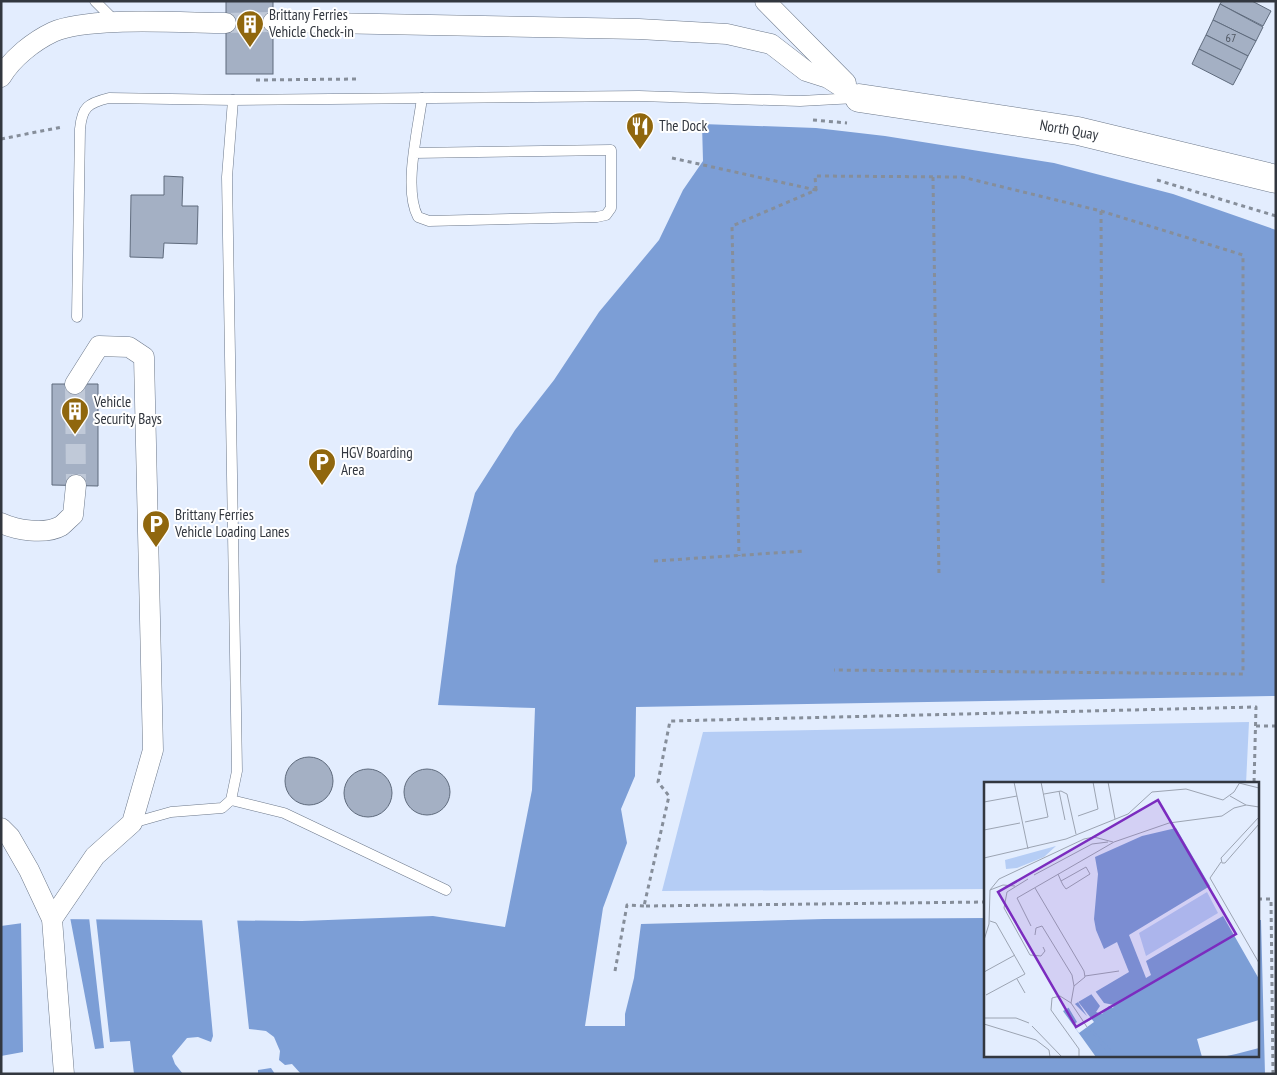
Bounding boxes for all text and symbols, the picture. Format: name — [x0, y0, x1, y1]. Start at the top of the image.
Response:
place label: Brittany Ferries Vehicle Check-in — [268, 5, 354, 41]
building icon: Brittany Ferries Vehicle Check-in — [235, 9, 265, 48]
house number: 67 — [1226, 30, 1236, 45]
restaurant icon: The Dock — [625, 111, 655, 150]
street label: North Quay — [1038, 115, 1100, 144]
place label: The Dock — [659, 116, 707, 135]
place label: Vehicle Security Bays — [93, 392, 162, 428]
building icon: Vehicle Security Bays — [60, 396, 90, 435]
place label: HGV Boarding Area — [341, 443, 413, 479]
parking icon: HGV Boarding Area — [307, 447, 337, 486]
place label: Brittany Ferries Vehicle Loading Lanes — [174, 505, 289, 541]
parking icon: Brittany Ferries Vehicle Loading Lanes — [141, 509, 171, 548]
inset map — [984, 782, 1260, 1058]

